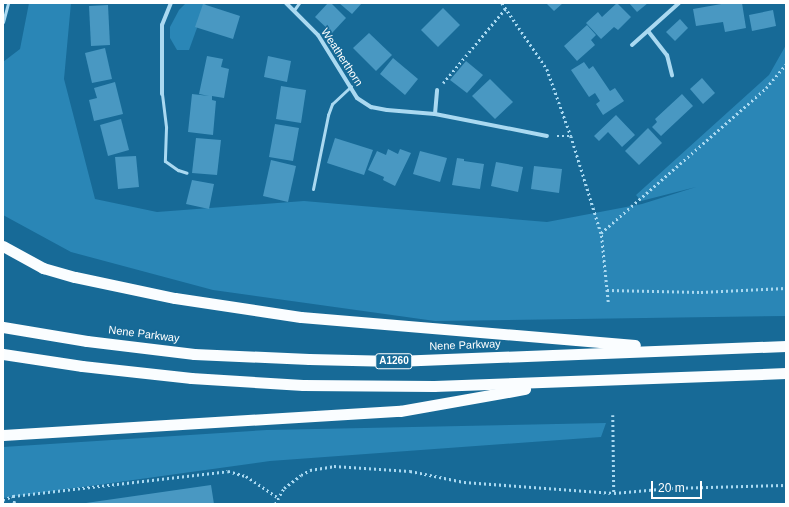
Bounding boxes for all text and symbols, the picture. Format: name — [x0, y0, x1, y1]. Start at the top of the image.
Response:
street label: Weatherthorn — [318, 26, 366, 88]
street label: Nene Parkway — [108, 323, 180, 345]
street label: Nene Parkway — [429, 337, 501, 353]
road number: A1260 — [375, 353, 413, 369]
scale bar — [653, 473, 704, 499]
text: 20 m — [658, 481, 685, 495]

